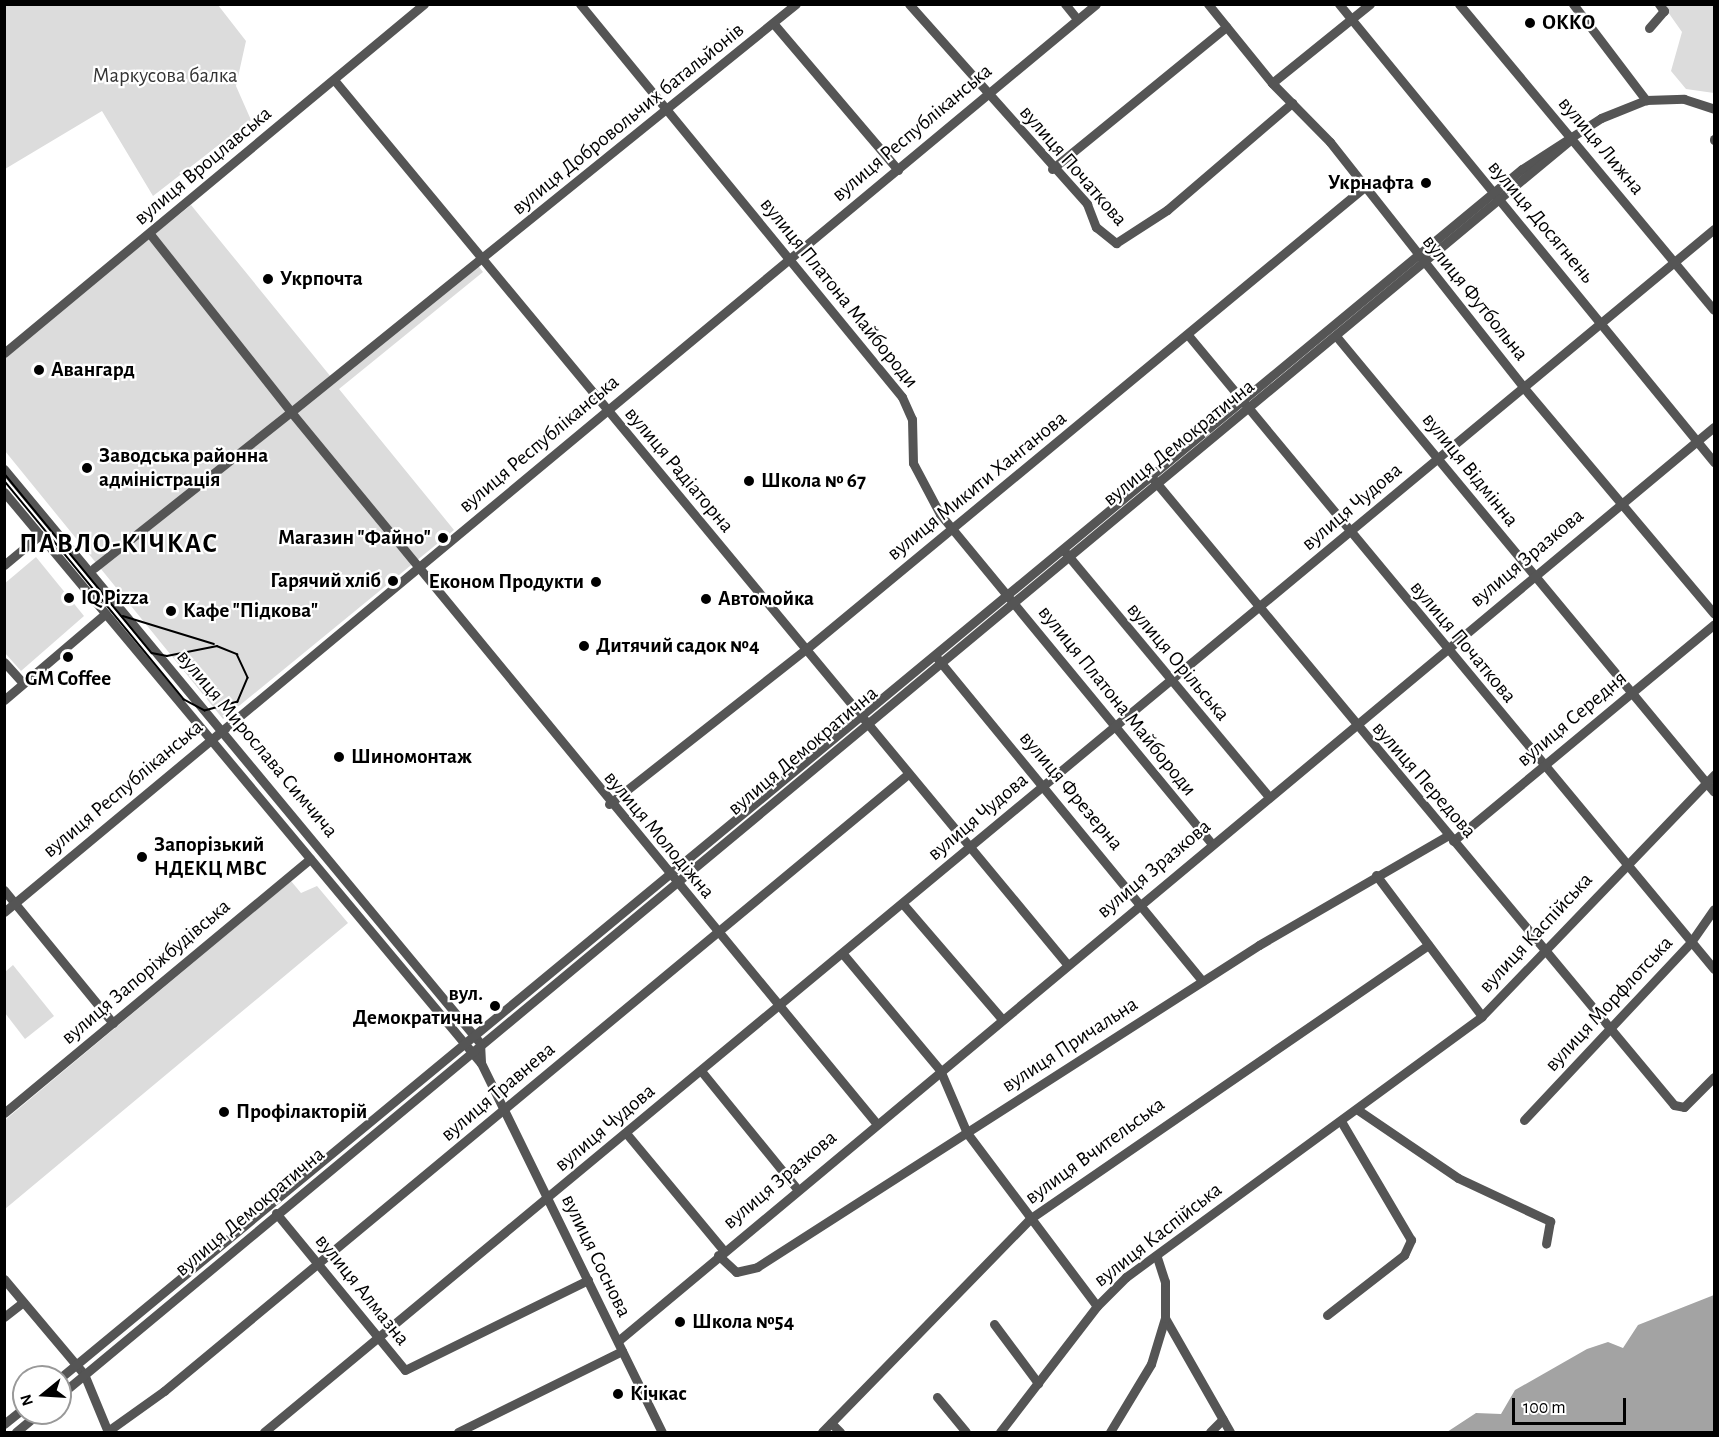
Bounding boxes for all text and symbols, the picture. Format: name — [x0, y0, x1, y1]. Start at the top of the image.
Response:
place label: ОККО — [1542, 10, 1595, 36]
marker: ОККО — [1523, 16, 1537, 30]
street label: вулиця Добровольчих батальйонів — [507, 17, 749, 221]
street label: вулиця Республіканська — [827, 59, 997, 207]
park label: Маркусова балка — [92, 63, 238, 89]
street label: вулиця Лижна — [1552, 92, 1650, 200]
street label: вулиця Початкова — [1014, 100, 1132, 232]
street label: вулиця Вроцлавська — [129, 101, 277, 231]
street label: вулиця Досягнень — [1482, 155, 1600, 289]
place label: Укрнафта — [1328, 170, 1414, 196]
marker: Укрнафта — [1419, 176, 1433, 190]
street label: вулиця Платона Майбороди — [754, 193, 924, 393]
street label: вулиця Футбольна — [1416, 230, 1534, 366]
place label: Укрпочта — [280, 266, 363, 292]
marker: Укрпочта — [261, 272, 275, 286]
place label: Авангард — [51, 357, 135, 383]
marker: Авангард — [32, 363, 46, 377]
street label: вулиця Республіканська — [454, 370, 624, 518]
street label: вулиця Демократична — [1098, 374, 1260, 512]
street label: вулиця Радіаторна — [619, 402, 739, 538]
street label: вулиця Микити Ханганова — [882, 406, 1072, 566]
street label: вулиця Відмінна — [1416, 408, 1524, 532]
place label: Заводська районна адміністрація — [99, 443, 268, 493]
street label: вулиця Чудова — [1297, 458, 1407, 556]
marker: Заводська районна адміністрація — [80, 461, 94, 475]
place label: Школа № 67 — [761, 468, 866, 494]
marker: Школа № 67 — [742, 474, 756, 488]
street label: вулиця Зразкова — [1465, 503, 1589, 613]
place label: Магазин "Файно" — [278, 525, 431, 551]
district label: ПАВЛО-КІЧКАС — [19, 528, 219, 560]
marker: Магазин "Файно" — [436, 531, 450, 545]
place label: Гарячий хліб — [270, 568, 381, 594]
place label: Економ Продукти — [428, 569, 584, 595]
marker: Гарячий хліб — [386, 574, 400, 588]
marker: Економ Продукти — [589, 575, 603, 589]
street label: вулиця Початкова — [1404, 576, 1522, 708]
place label: IQ Pіzza — [81, 585, 149, 611]
place label: Автомойка — [718, 586, 814, 612]
marker: IQ Pіzza — [62, 591, 76, 605]
marker: Автомойка — [699, 592, 713, 606]
place label: Кафе "Підкова" — [183, 598, 318, 624]
street label: вулиця Орільська — [1121, 598, 1235, 726]
street label: вулиця Платона Майбороди — [1032, 601, 1202, 801]
marker: Кафе "Підкова" — [164, 604, 178, 618]
place label: Дитячий садок №4 — [596, 633, 760, 659]
marker: Дитячий садок №4 — [577, 639, 591, 653]
street label: вулиця Мирослава Симчича — [171, 645, 343, 843]
marker: GM Coffee — [61, 650, 75, 664]
place label: GM Coffee — [25, 666, 111, 692]
street label: вулиця Середня — [1512, 666, 1632, 772]
street label: вулиця Демократична — [723, 681, 883, 821]
street label: вулиця Республіканська — [38, 715, 208, 863]
street label: вулиця Передова — [1366, 716, 1482, 844]
street label: вулиця Фрезерна — [1014, 726, 1128, 856]
place label: Шиномонтаж — [351, 744, 472, 770]
marker: Шиномонтаж — [332, 750, 346, 764]
street label: вулиця Молодіжна — [598, 766, 720, 904]
street label: вулиця Чудова — [923, 768, 1033, 866]
street label: вулиця Зразкова — [1092, 814, 1216, 924]
place label: Запорізький НДЕКЦ МВС — [154, 832, 267, 882]
marker: Запорізький НДЕКЦ МВС — [135, 850, 149, 864]
street label: вулиця Каспійська — [1474, 868, 1598, 998]
street label: вулиця Запоріжбудівська — [56, 894, 236, 1050]
street label: вулиця Морфлотська — [1540, 931, 1678, 1077]
place label: вул. Демократична — [353, 981, 483, 1031]
street label: вулиця Причальна — [997, 992, 1143, 1098]
marker: вул. Демократична — [488, 999, 502, 1013]
street label: вулиця Травнева — [436, 1037, 560, 1147]
street label: вулиця Чудова — [550, 1079, 660, 1177]
street label: вулиця Вчительська — [1020, 1092, 1170, 1210]
place label: Профілакторій — [236, 1099, 367, 1125]
marker: Профілакторій — [217, 1105, 231, 1119]
street label: вулиця Зразкова — [718, 1125, 842, 1235]
street label: вулиця Демократична — [170, 1142, 330, 1282]
street label: вулиця Каспійська — [1089, 1177, 1227, 1293]
street label: вулиця Соснова — [555, 1190, 637, 1322]
street label: вулиця Алмазна — [309, 1229, 415, 1351]
place label: Школа №54 — [692, 1309, 794, 1335]
marker: Школа №54 — [673, 1315, 687, 1329]
north arrow — [12, 1365, 72, 1425]
place label: Кічкас — [630, 1381, 687, 1407]
scale bar — [1515, 1386, 1629, 1424]
marker: Кічкас — [611, 1387, 625, 1401]
text: N — [17, 1392, 36, 1408]
text: 100 m — [1523, 1399, 1566, 1417]

